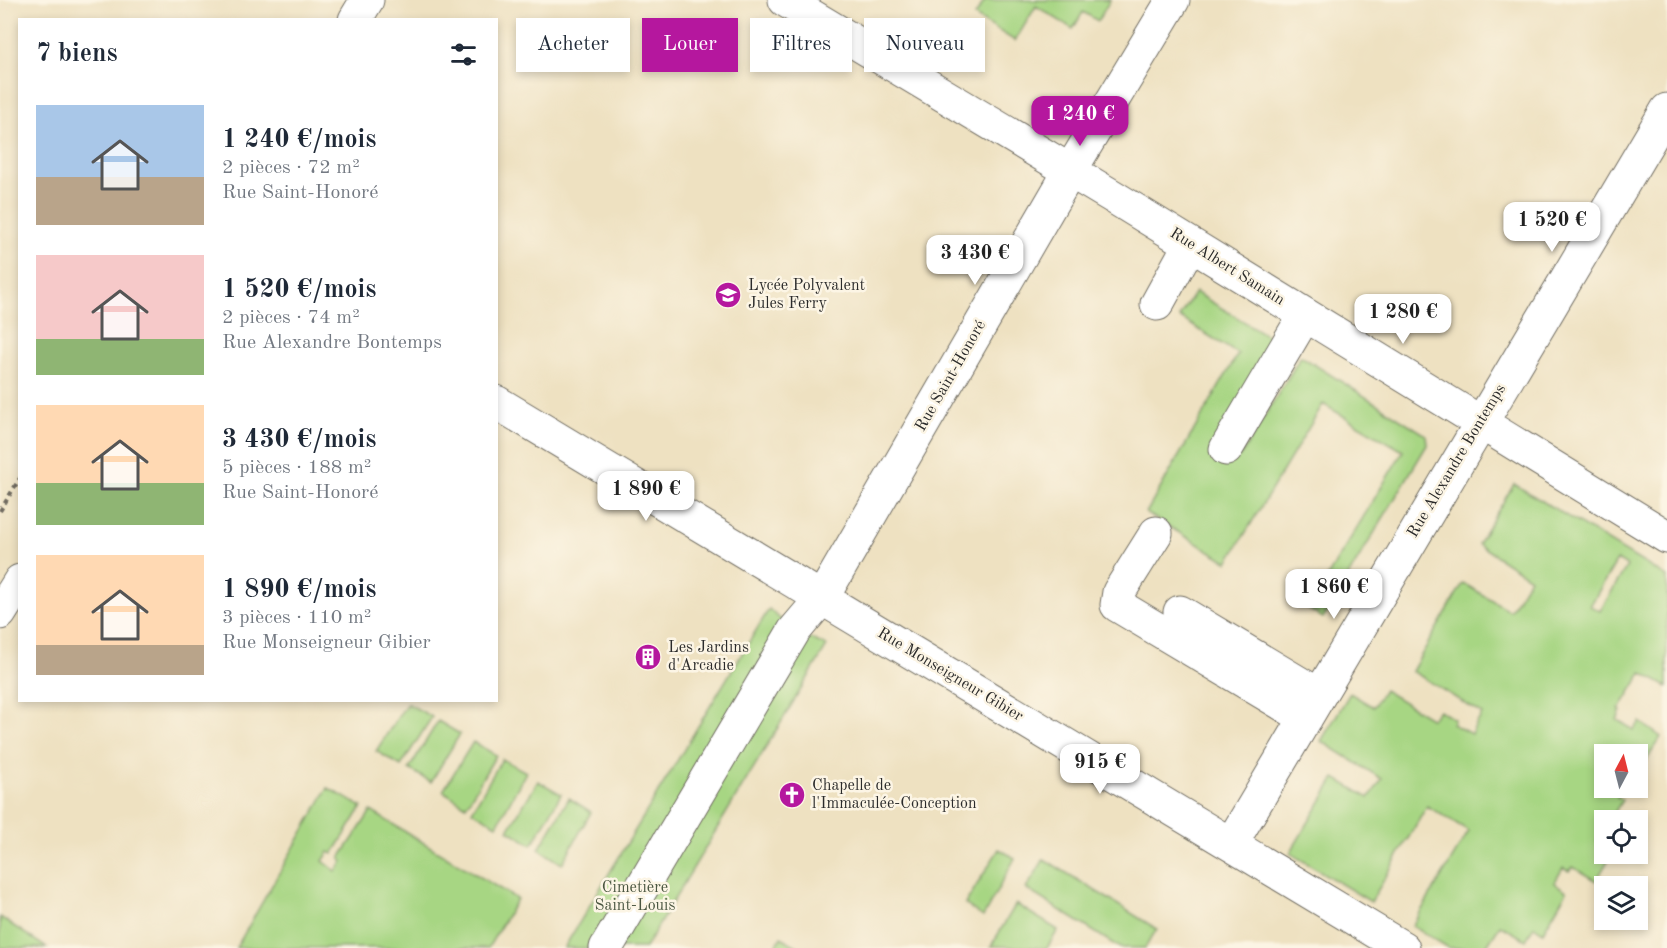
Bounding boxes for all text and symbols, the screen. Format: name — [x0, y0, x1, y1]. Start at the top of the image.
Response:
chip: Acheter — [516, 18, 630, 72]
chip: Louer — [642, 18, 738, 72]
chip: Filtres — [750, 18, 852, 72]
chip: Nouveau — [864, 18, 985, 72]
icon: filters — [447, 38, 480, 71]
text: 7 biens — [36, 41, 118, 67]
pin: 1 240 € — [1025, 96, 1135, 147]
text: 1 240 € — [1045, 105, 1115, 125]
text: 1 240 €/mois — [222, 127, 376, 153]
icon: home — [84, 129, 156, 201]
text: 2 pièces · 72 m² — [222, 158, 360, 178]
text: Rue Saint-Honoré — [222, 183, 378, 203]
pin: 1 520 € — [1497, 202, 1607, 253]
text: 1 520 € — [1517, 211, 1587, 231]
street label: Rue Albert Samain — [1167, 225, 1288, 309]
pin: 3 430 € — [920, 235, 1030, 286]
text: 3 430 € — [940, 244, 1010, 264]
text: 1 520 €/mois — [222, 277, 376, 303]
place label: Lycée Polyvalent Jules Ferry — [748, 278, 866, 312]
icon: home — [84, 279, 156, 351]
school or university icon: Lycée Polyvalent Jules Ferry — [713, 280, 743, 310]
pin: 1 280 € — [1348, 294, 1458, 345]
text: 1 280 € — [1368, 303, 1438, 323]
text: 2 pièces · 74 m² — [222, 308, 360, 328]
street label: Rue Saint-Honoré — [913, 318, 989, 434]
text: Rue Alexandre Bontemps — [222, 333, 442, 353]
street label: Rue Alexandre Bontemps — [1405, 381, 1509, 540]
text: 3 430 €/mois — [222, 427, 376, 453]
icon: home — [84, 429, 156, 501]
text: 5 pièces · 188 m² — [222, 458, 371, 478]
pin: 1 890 € — [591, 471, 701, 522]
text: 1 890 € — [611, 480, 681, 500]
text: Rue Saint-Honoré — [222, 483, 378, 503]
pin: 1 860 € — [1279, 569, 1389, 620]
text: 1 890 €/mois — [222, 577, 376, 603]
text: 1 860 € — [1299, 578, 1369, 598]
icon: home — [84, 579, 156, 651]
text: 3 pièces · 110 m² — [222, 608, 371, 628]
street label: Rue Monseigneur Gibier — [874, 625, 1026, 725]
text: Rue Monseigneur Gibier — [222, 633, 431, 653]
place label: Les Jardins d'Arcadie — [668, 640, 749, 674]
building icon: Les Jardins d'Arcadie — [633, 642, 663, 672]
pin: 915 € — [1058, 744, 1142, 795]
north arrow — [1594, 744, 1648, 798]
map controls — [1594, 744, 1648, 930]
text: 915 € — [1074, 753, 1126, 773]
place label: Chapelle de l'Immaculée-Conception — [812, 778, 977, 812]
church icon: Chapelle de l'Immaculée-Conception — [777, 780, 807, 810]
button: locate — [1594, 810, 1648, 864]
button: layers — [1594, 876, 1648, 930]
park label: Cimetière Saint-Louis — [595, 880, 675, 914]

